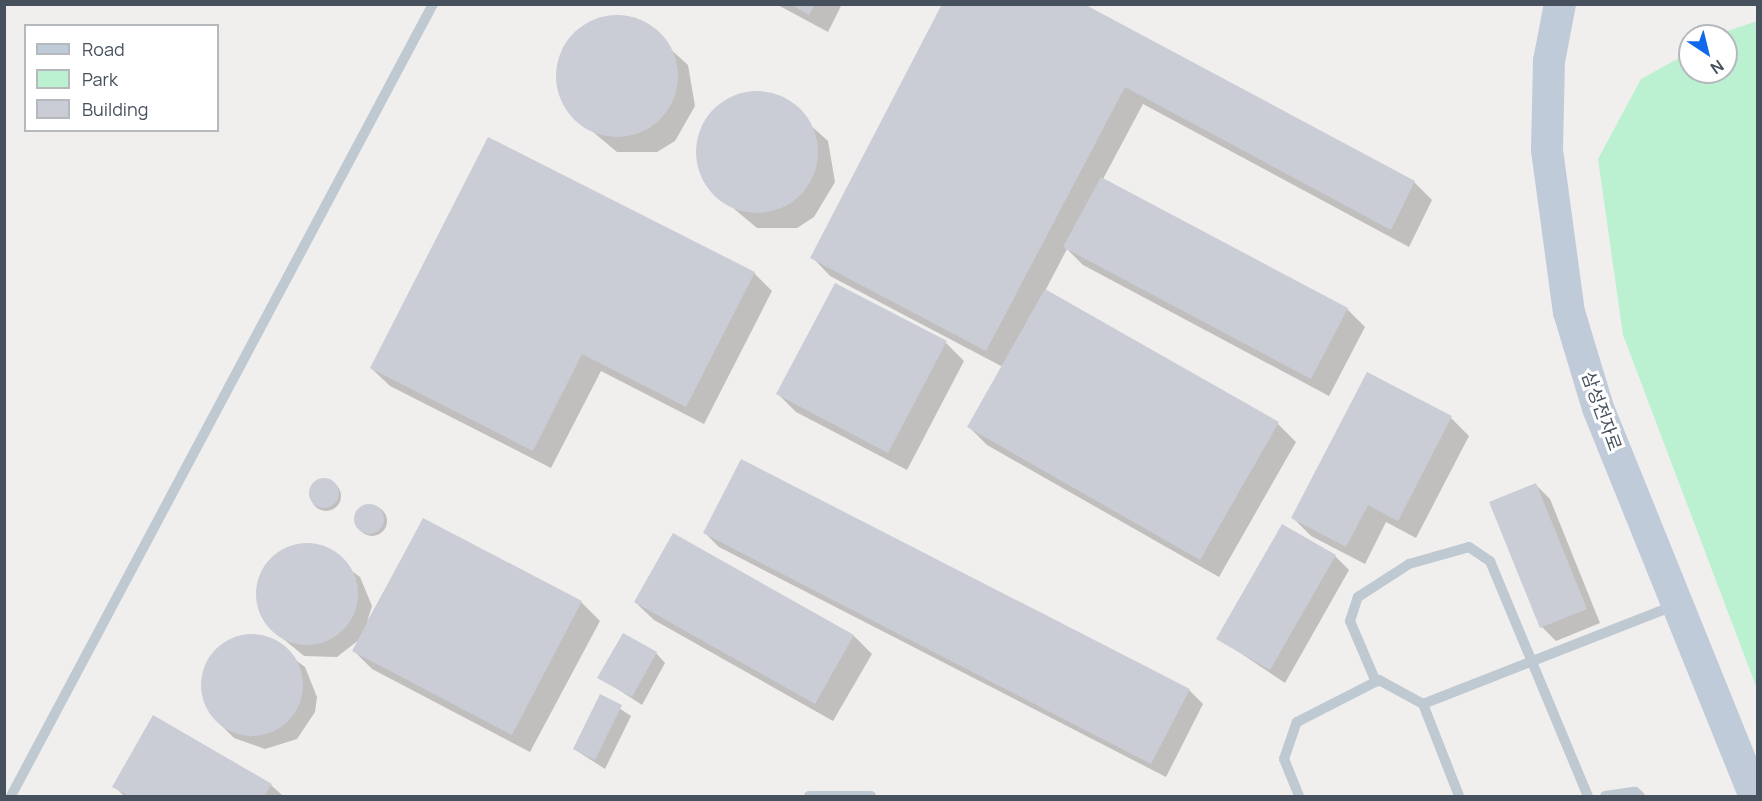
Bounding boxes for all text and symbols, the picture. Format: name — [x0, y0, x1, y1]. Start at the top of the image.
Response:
legend — [24, 24, 219, 132]
north arrow — [1678, 24, 1738, 84]
text: Road — [82, 37, 125, 61]
text: N — [1706, 55, 1728, 79]
text: Park — [82, 67, 118, 91]
text: Building — [82, 97, 148, 121]
street label: 삼성전자로 — [1578, 368, 1626, 454]

